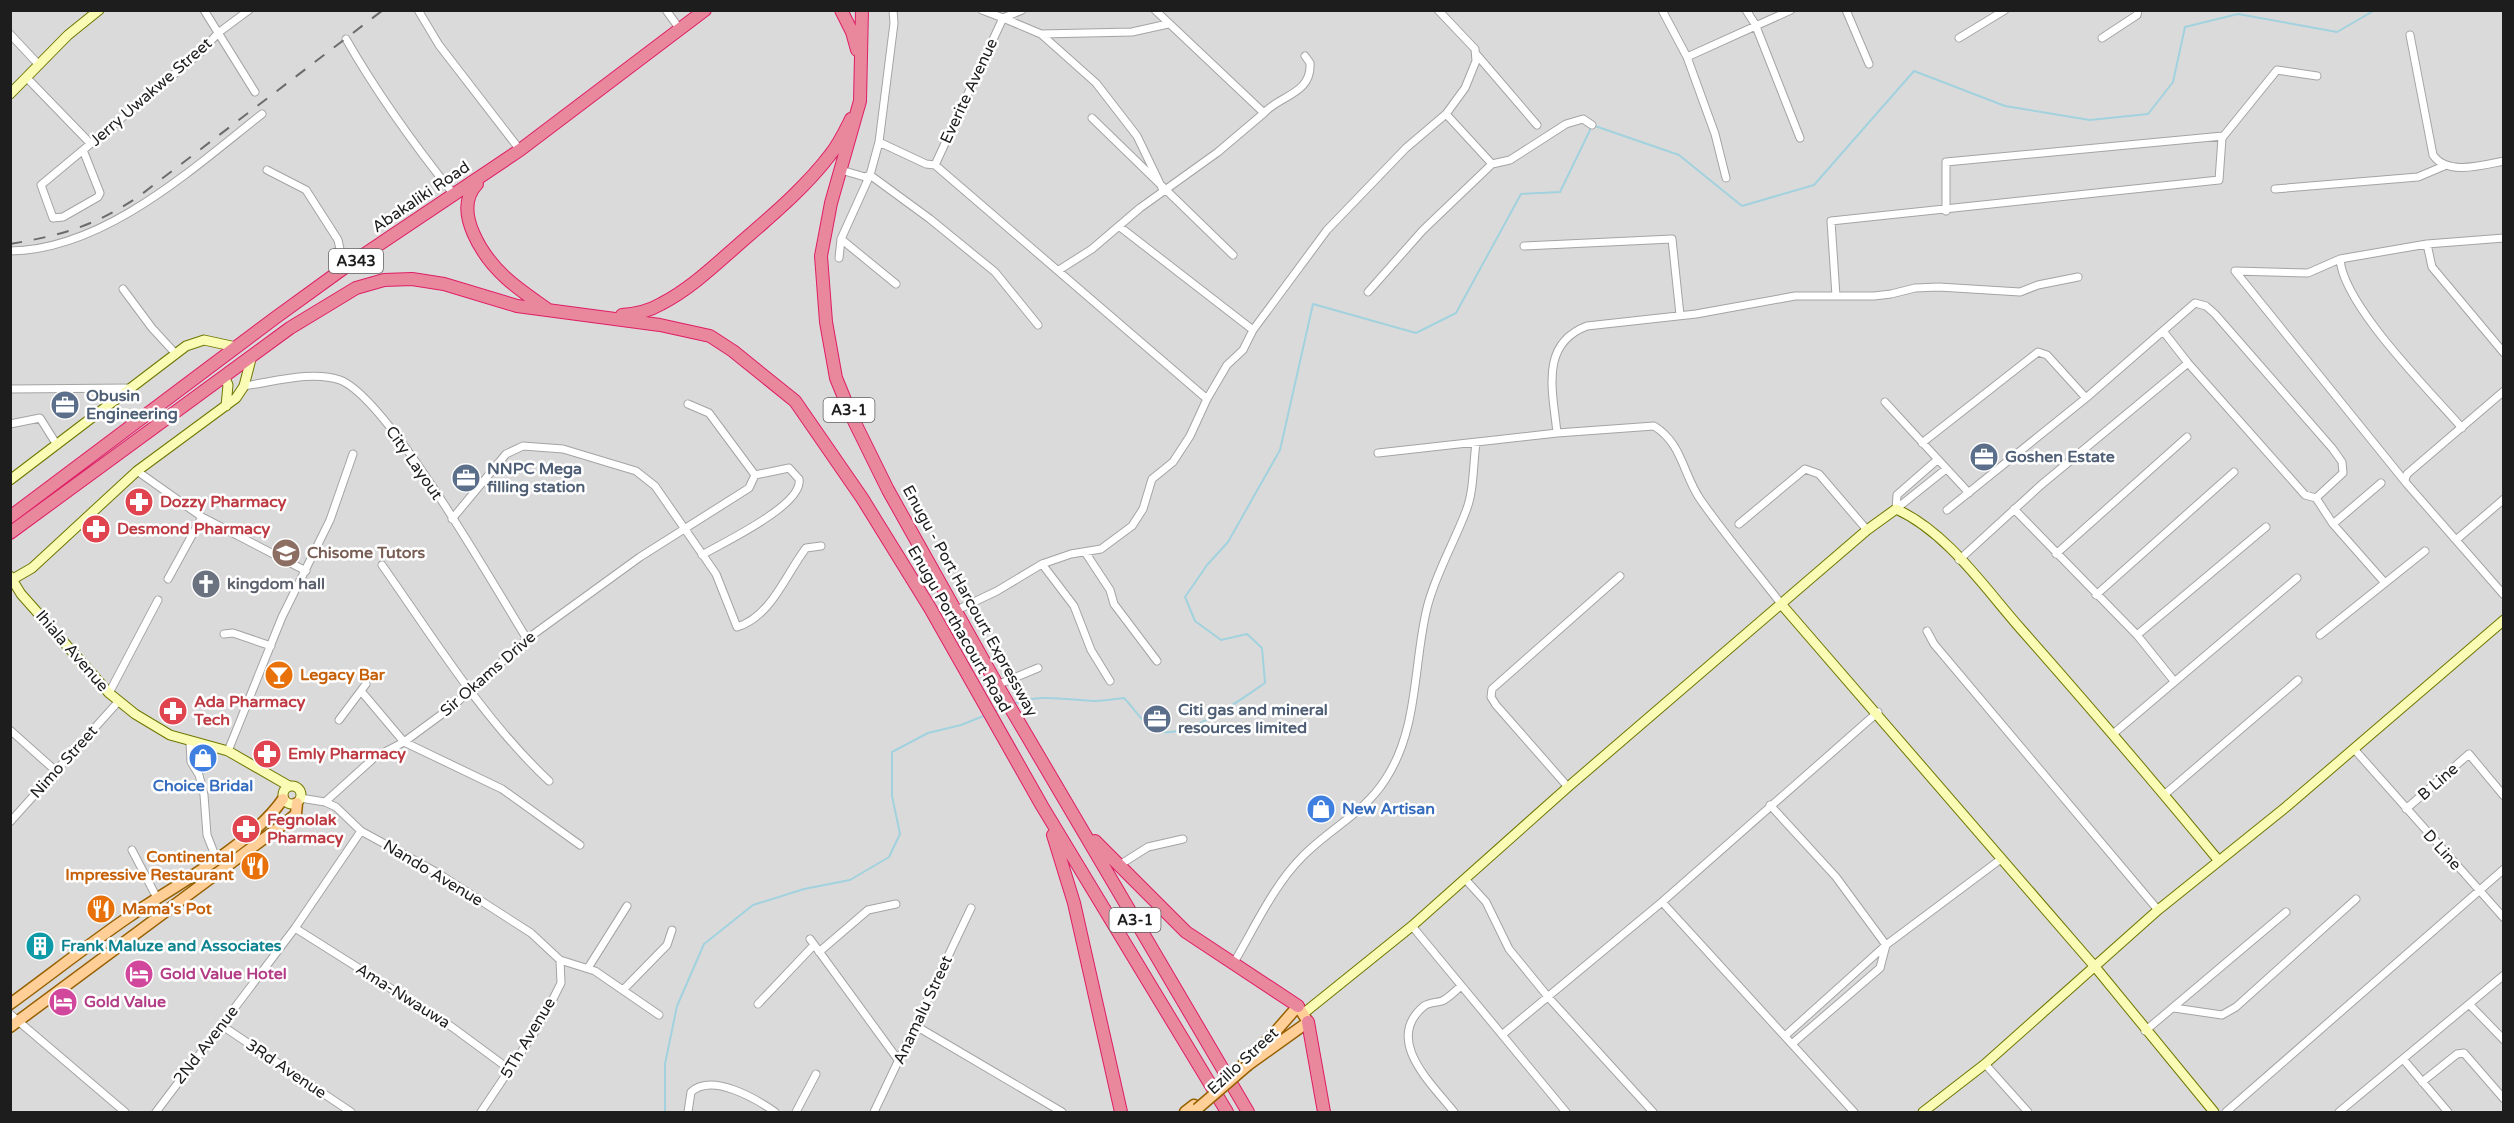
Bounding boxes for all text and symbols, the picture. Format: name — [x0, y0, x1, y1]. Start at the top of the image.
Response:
street label: Jerry Uwakwe Street — [86, 34, 216, 150]
street label: Everite Avenue — [936, 35, 1002, 147]
street label: Abakaliki Road — [368, 157, 474, 237]
road number: A343 — [329, 249, 383, 273]
place label: Obusin Engineering — [86, 386, 178, 424]
office icon: Obusin Engineering — [49, 389, 81, 421]
road number: A3-1 — [824, 398, 874, 422]
street label: City Layout — [381, 422, 447, 504]
office icon: Goshen Estate — [1968, 441, 2000, 473]
place label: Goshen Estate — [2005, 447, 2115, 467]
place label: NNPC Mega filling station — [486, 459, 585, 497]
office icon: NNPC Mega filling station — [450, 462, 482, 494]
street label: Enugu - Port Harcourt Expressway — [898, 482, 1042, 721]
pharmacy icon: Dozzy Pharmacy — [123, 486, 155, 518]
place label: Dozzy Pharmacy — [160, 492, 287, 512]
pharmacy icon: Desmond Pharmacy — [80, 513, 112, 545]
place label: Desmond Pharmacy — [117, 519, 271, 539]
school or university icon: Chisome Tutors — [270, 537, 302, 569]
street label: Enugu Porthacourt Road — [903, 542, 1015, 716]
place label: Chisome Tutors — [307, 543, 426, 563]
church icon: kingdom hall — [190, 568, 222, 600]
place label: kingdom hall — [227, 574, 325, 594]
street label: Ihiala Avenue — [31, 606, 113, 696]
street label: Sir Okams Drive — [436, 627, 540, 721]
bar icon: Legacy Bar — [263, 659, 295, 691]
place label: Legacy Bar — [300, 665, 386, 685]
place label: Ada Pharmacy Tech — [193, 692, 306, 730]
pharmacy icon: Ada Pharmacy Tech — [157, 695, 189, 727]
place label: Citi gas and mineral resources limited — [1178, 700, 1328, 738]
office icon: Citi gas and mineral resources limited — [1141, 703, 1173, 735]
street label: Nimo Street — [26, 722, 102, 802]
pharmacy icon: Emly Pharmacy — [251, 738, 283, 770]
shop icon: Choice Bridal — [187, 742, 219, 774]
place label: Emly Pharmacy — [288, 744, 406, 764]
street label: B Line — [2414, 759, 2462, 805]
place label: Choice Bridal — [153, 776, 253, 796]
shop icon: New Artisan — [1305, 793, 1337, 825]
place label: New Artisan — [1342, 799, 1435, 819]
place label: Fegnolak Pharmacy — [267, 810, 344, 848]
pharmacy icon: Fegnolak Pharmacy — [230, 813, 262, 845]
street label: D Line — [2418, 825, 2466, 875]
street label: Nando Avenue — [379, 835, 487, 911]
place label: Continental Impressive Restaurant — [65, 847, 235, 885]
restaurant icon: Continental Impressive Restaurant — [239, 850, 271, 882]
restaurant icon: Mama's Pot — [85, 893, 117, 925]
place label: Mama's Pot — [122, 899, 213, 919]
road number: A3-1 — [1110, 908, 1160, 932]
building icon: Frank Maluze and Associates — [24, 930, 56, 962]
place label: Frank Maluze and Associates — [61, 936, 282, 956]
street label: Anamalu Street — [889, 952, 957, 1068]
hotel icon: Gold Value Hotel — [123, 958, 155, 990]
street label: Ama-Nwauwa — [352, 959, 454, 1033]
place label: Gold Value Hotel — [160, 964, 287, 984]
hotel icon: Gold Value — [47, 986, 79, 1018]
place label: Gold Value — [84, 992, 166, 1012]
street label: 5Th Avenue — [496, 994, 560, 1082]
street label: 2Nd Avenue — [169, 1002, 243, 1088]
street label: Ezillo Street — [1203, 1023, 1283, 1099]
street label: 3Rd Avenue — [242, 1035, 330, 1103]

